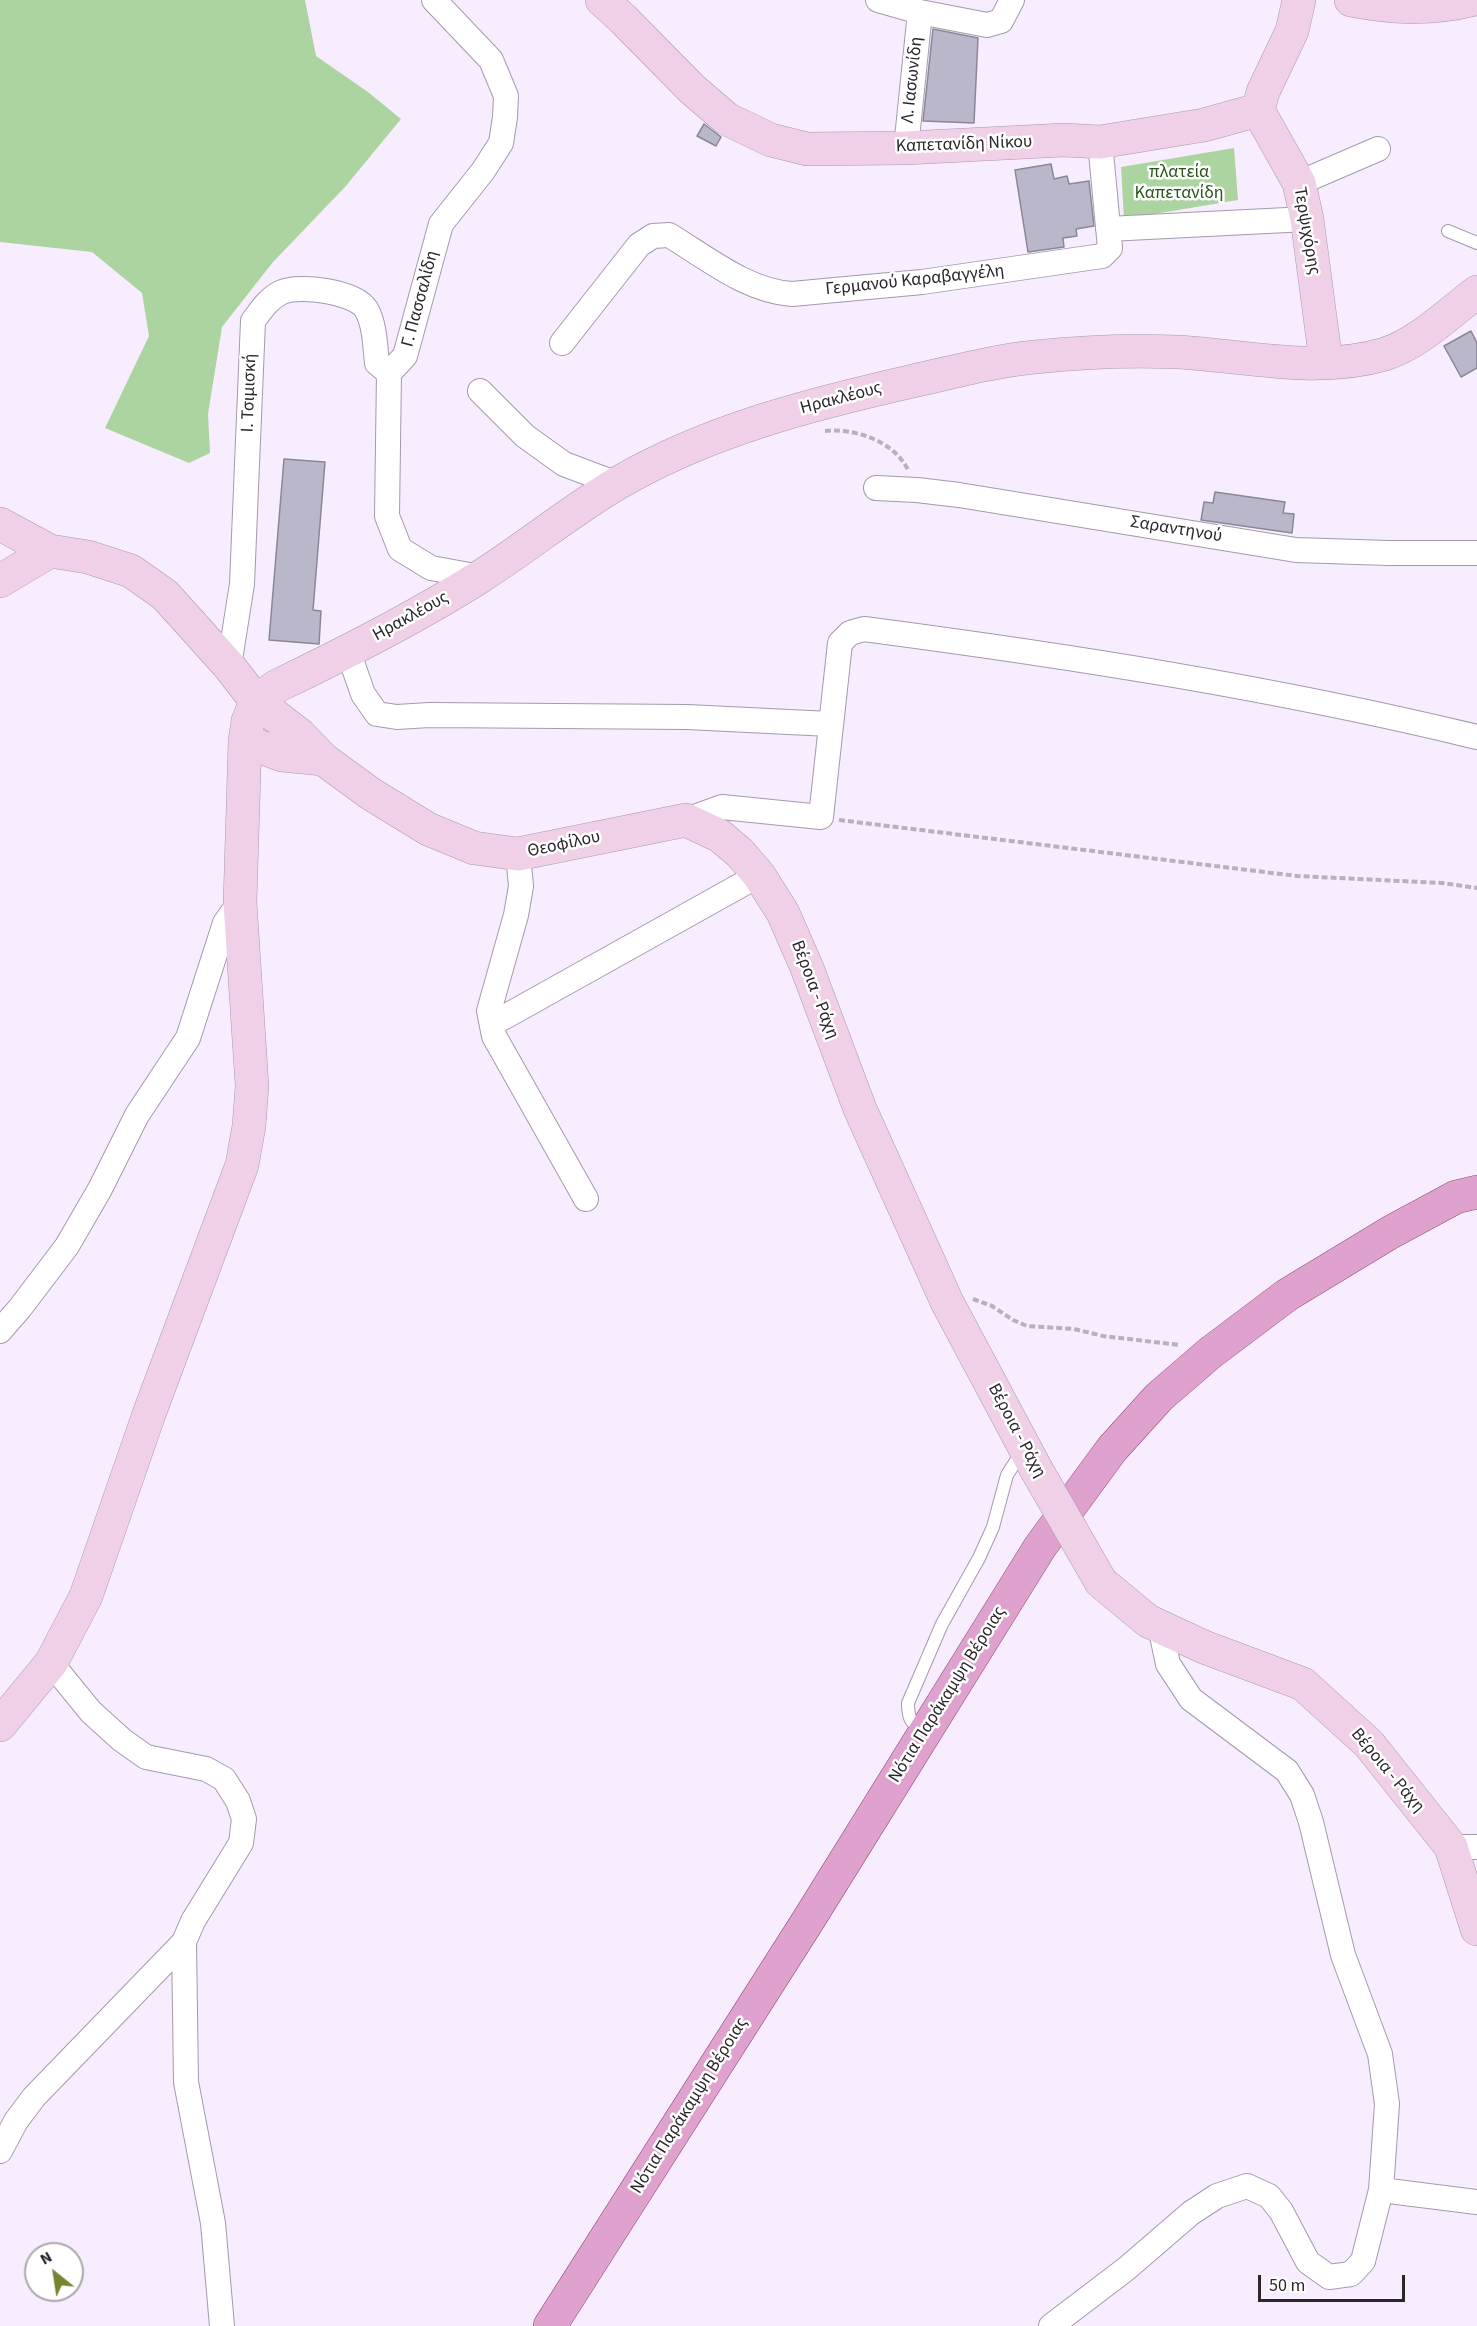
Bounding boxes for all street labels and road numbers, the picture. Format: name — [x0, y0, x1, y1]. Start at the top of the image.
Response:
street label: Λ. Ιασωνίδη — [898, 36, 928, 124]
street label: Καπετανίδη Νίκου — [895, 132, 1033, 158]
street label: Τερψιχόρης — [1288, 185, 1324, 277]
street label: Γ. Πασσαλίδη — [398, 248, 444, 350]
street label: Γερμανού Καραβαγγέλη — [825, 261, 1005, 301]
street label: Ι. Τσιμισκή — [238, 353, 262, 433]
street label: Ηρακλέους — [798, 378, 884, 420]
street label: Σαραντηνού — [1128, 512, 1224, 548]
street label: Ηρακλέους — [369, 587, 453, 647]
street label: Θεοφίλου — [526, 827, 602, 863]
street label: Βέροια - Ράχη — [785, 938, 843, 1042]
street label: Βέροια - Ράχη — [982, 1380, 1050, 1482]
street label: Νότια Παράκαμψη Βέροιας — [885, 1603, 1011, 1787]
street label: Βέροια - Ράχη — [1345, 1724, 1429, 1818]
street label: Νότια Παράκαμψη Βέροιας — [627, 2014, 753, 2198]

